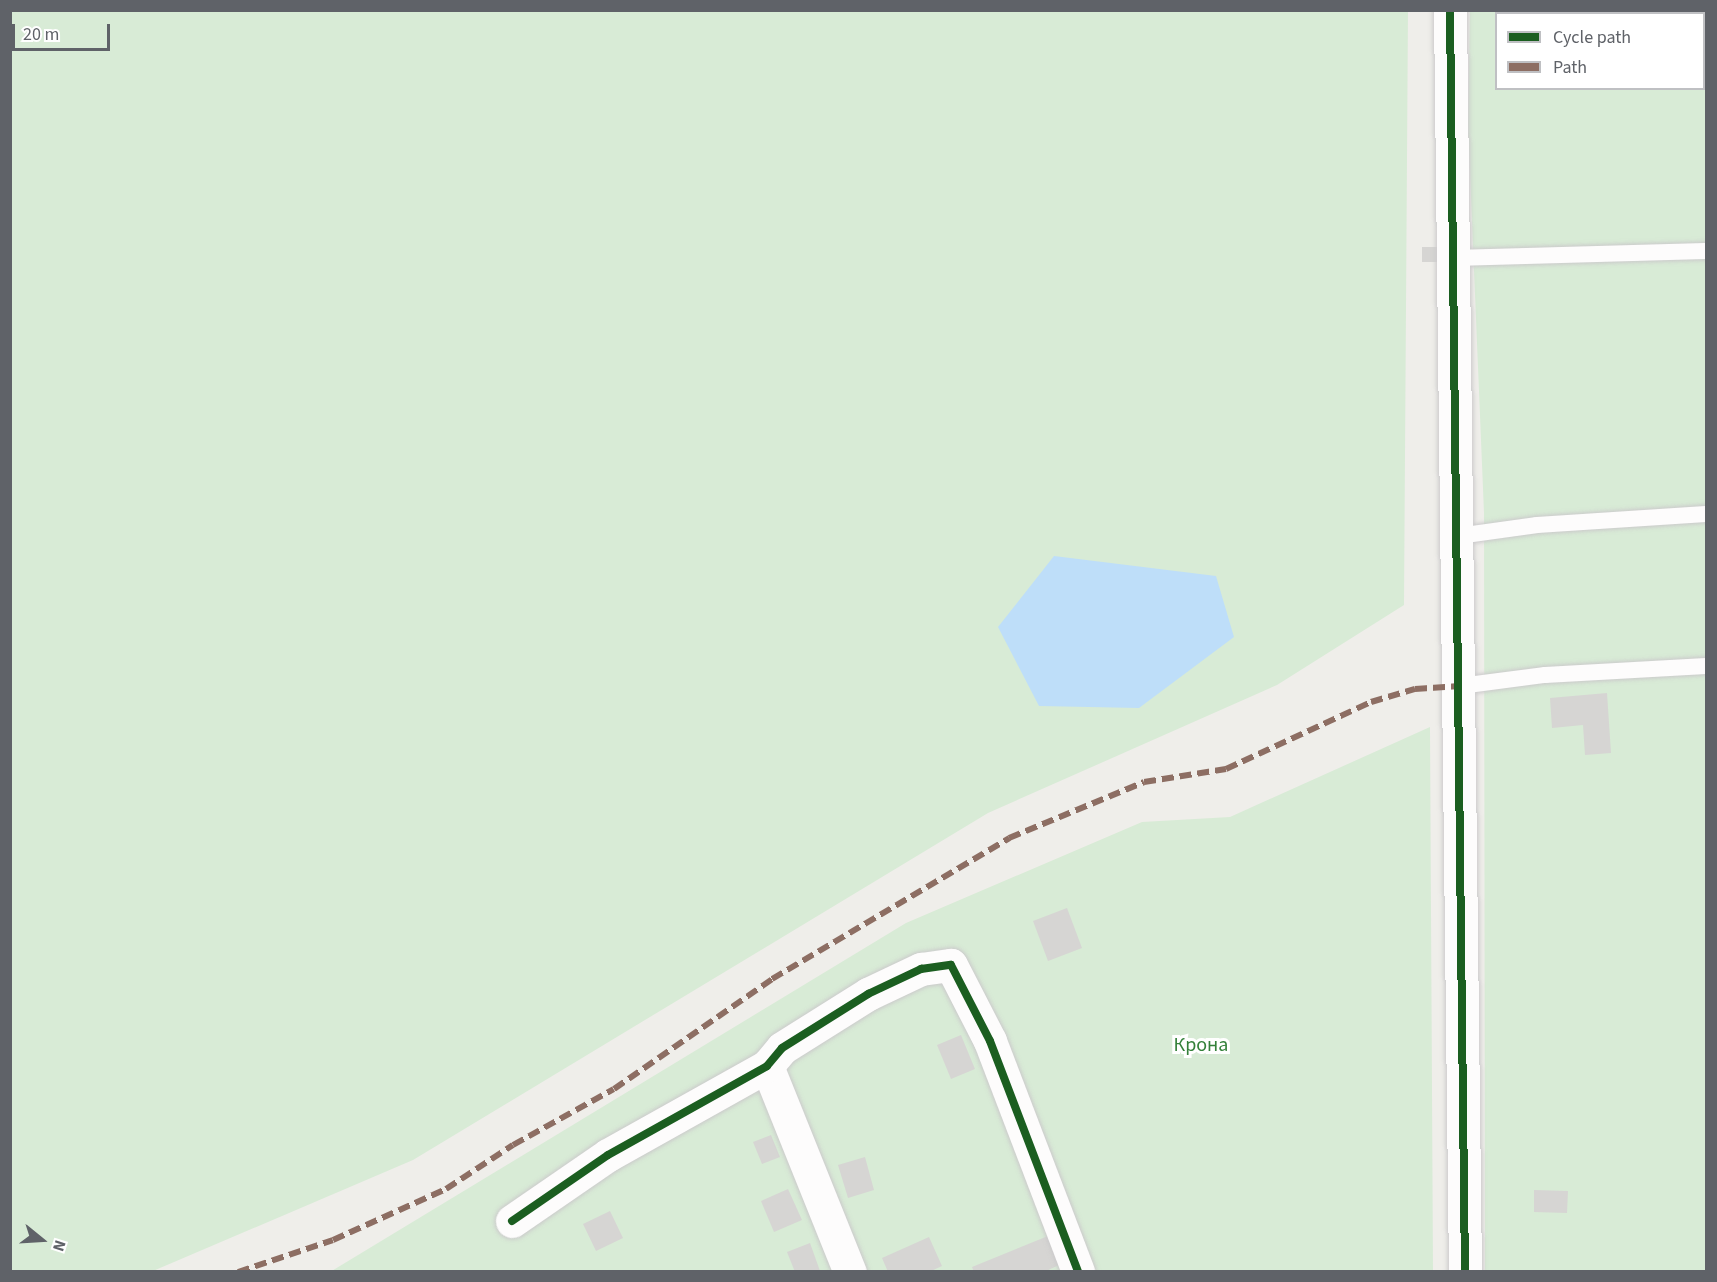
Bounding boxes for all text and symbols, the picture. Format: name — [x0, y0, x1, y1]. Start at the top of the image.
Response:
scale bar — [15, 12, 112, 50]
legend — [1495, 12, 1705, 90]
text: 20 m — [23, 22, 59, 47]
text: Cycle path — [1553, 25, 1631, 50]
text: Path — [1553, 55, 1587, 80]
park label: Крона — [1174, 1033, 1228, 1057]
north arrow — [12, 1210, 72, 1270]
text: N — [47, 1237, 71, 1254]

